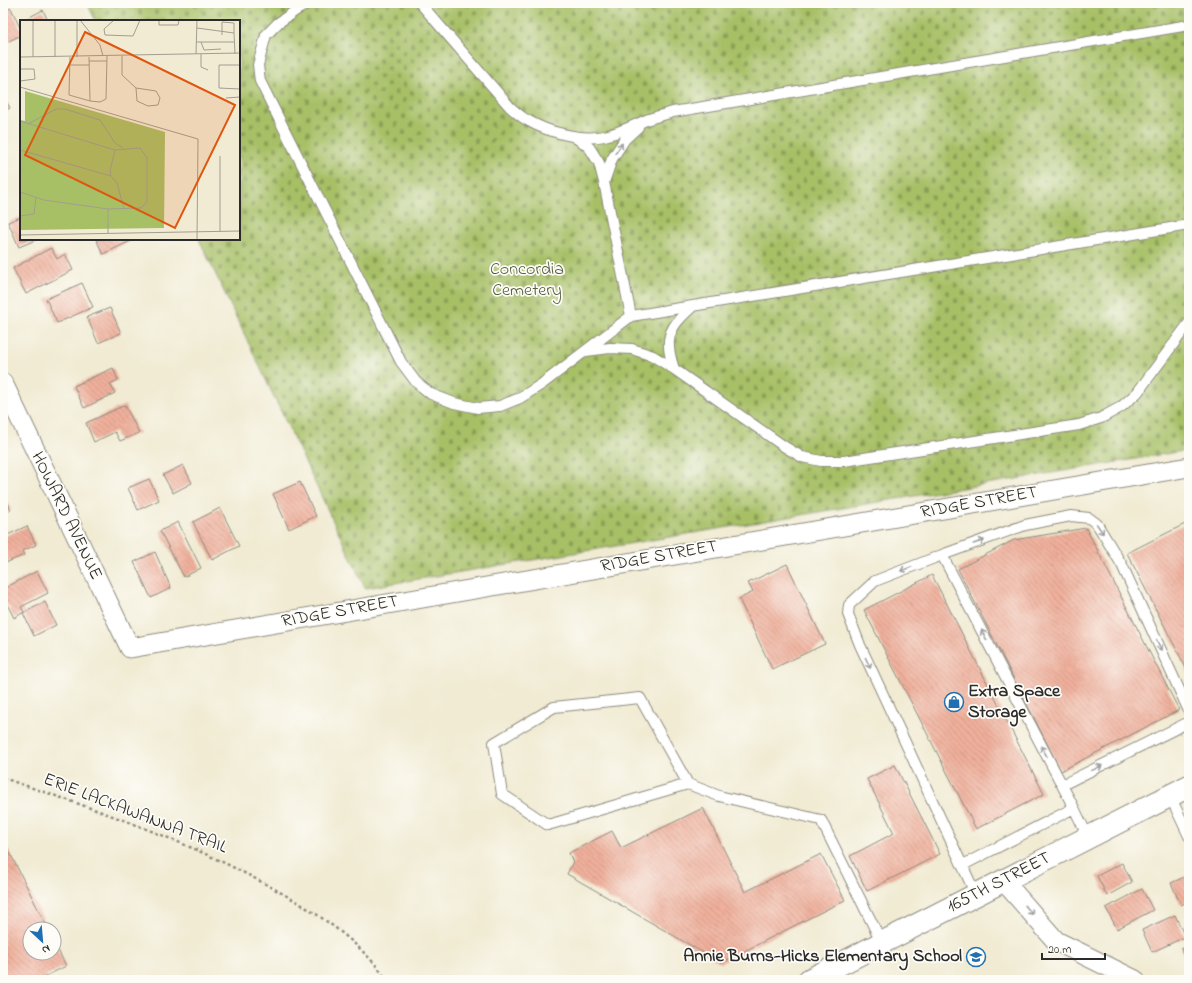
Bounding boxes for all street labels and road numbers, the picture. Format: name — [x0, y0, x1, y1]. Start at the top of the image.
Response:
street label: HOWARD AVENUE — [24, 447, 108, 585]
street label: RIDGE STREET — [919, 480, 1039, 526]
street label: RIDGE STREET — [599, 534, 719, 580]
street label: RIDGE STREET — [280, 589, 400, 635]
street label: ERIE LACKAWANNA TRAIL — [39, 767, 231, 861]
street label: 165TH STREET — [943, 846, 1055, 920]

